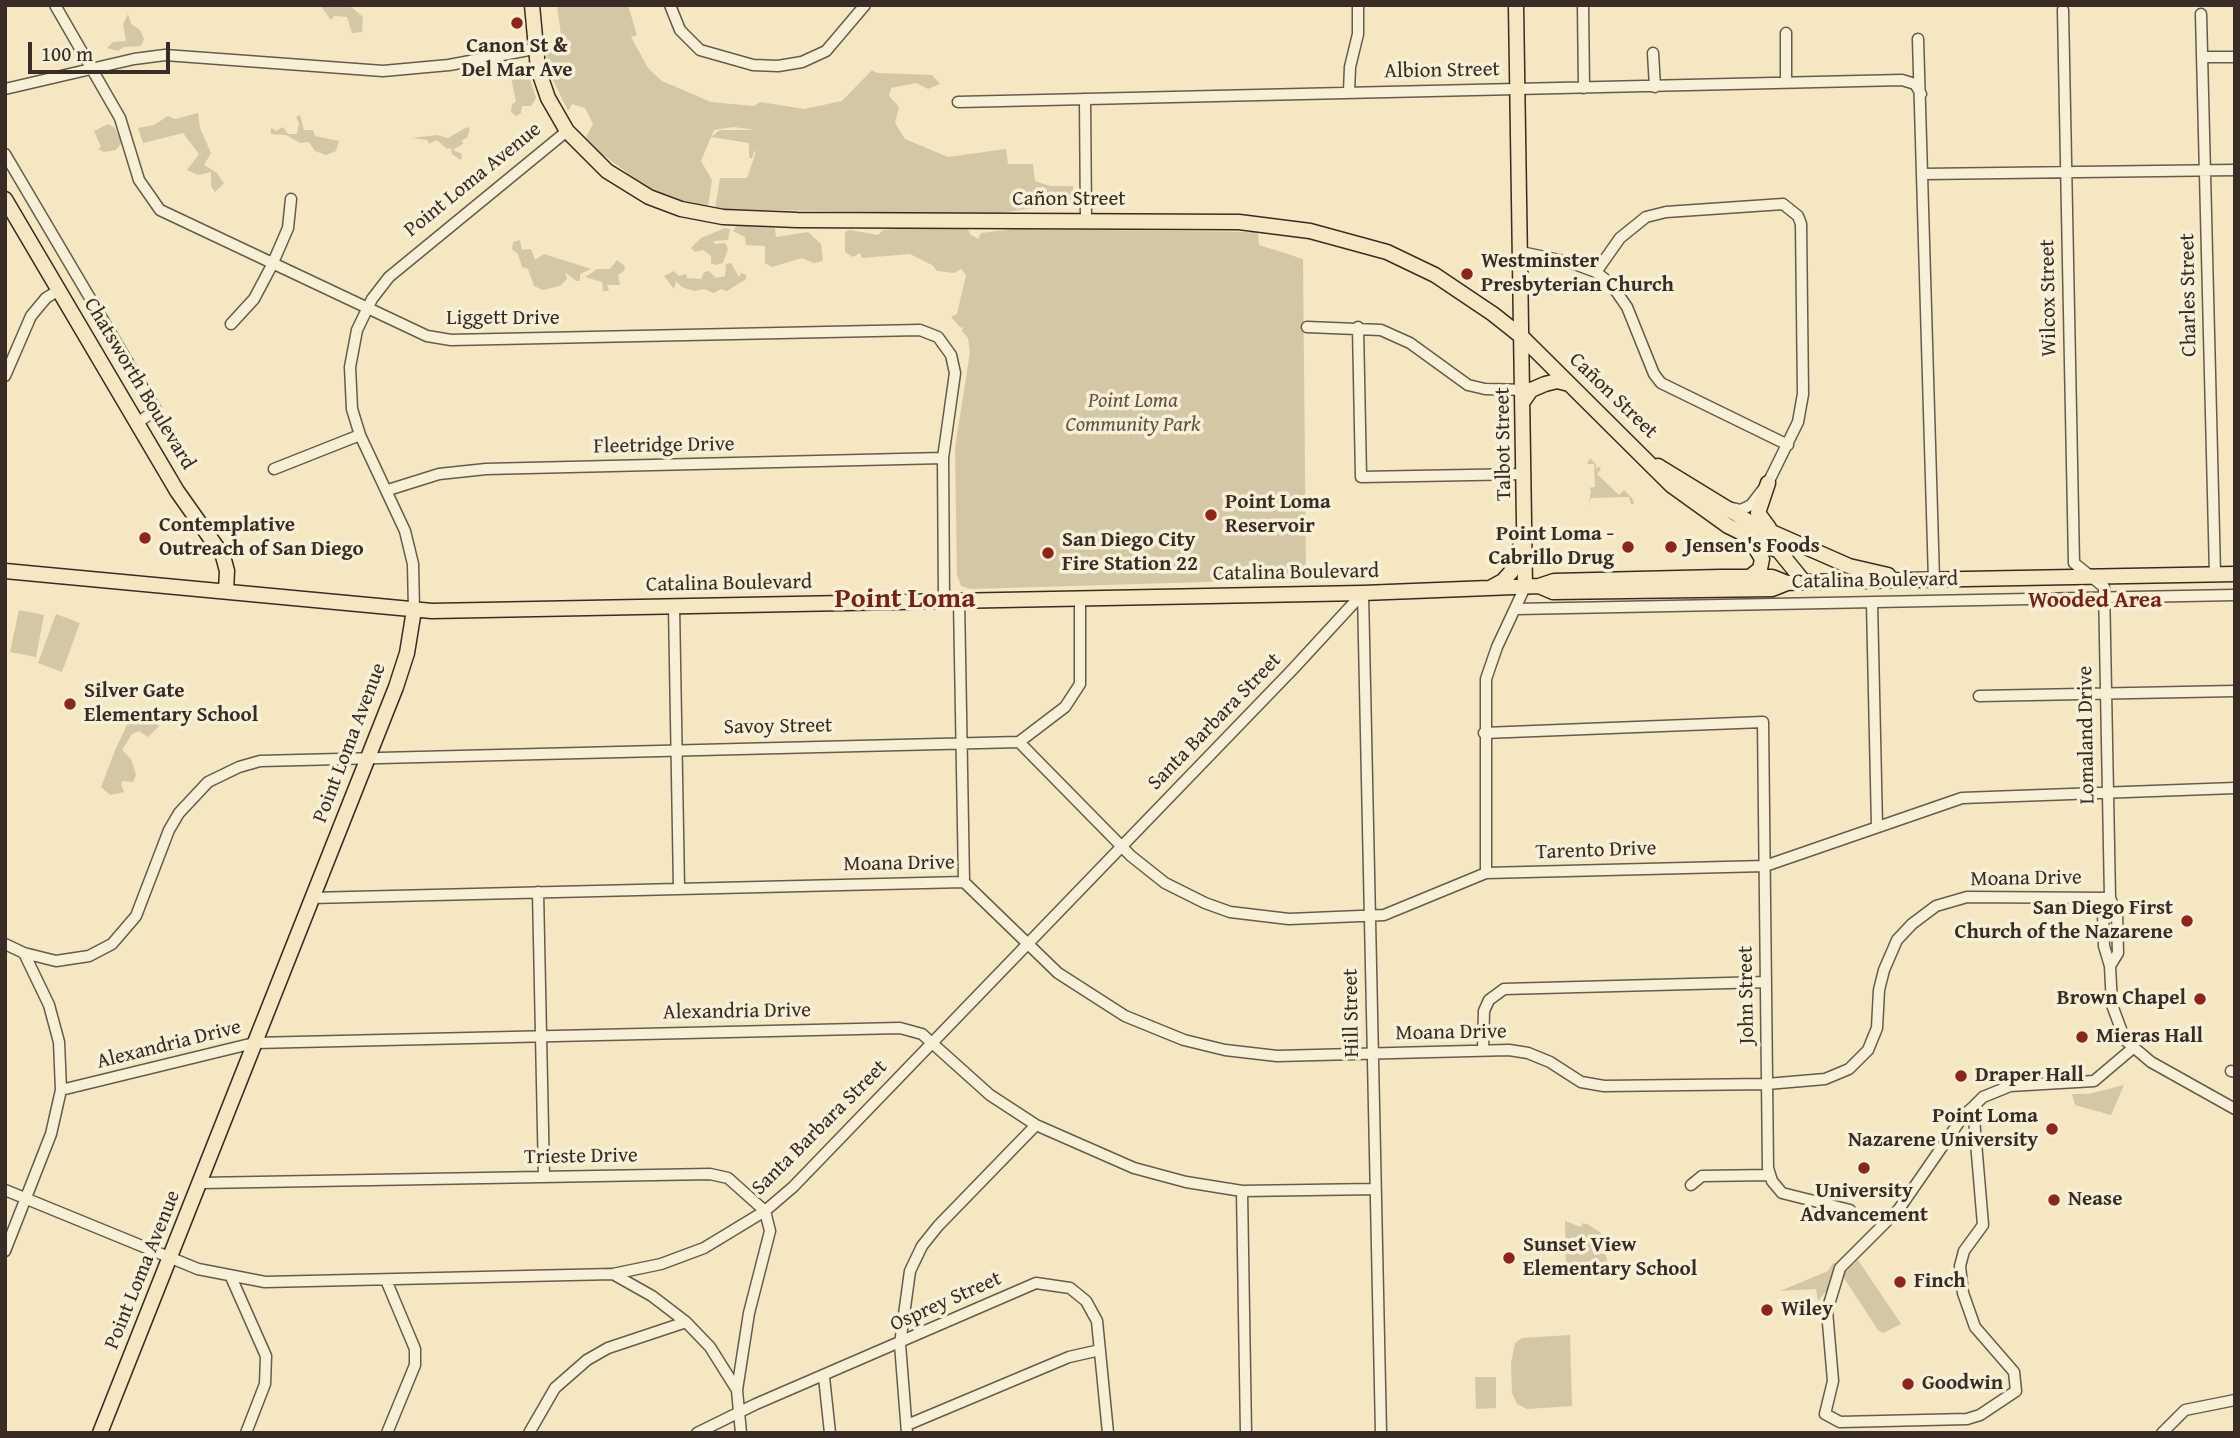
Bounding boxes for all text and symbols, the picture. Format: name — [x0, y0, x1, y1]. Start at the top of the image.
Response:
marker: Canon St & Del Mar Ave — [509, 15, 525, 31]
scale bar — [32, 28, 173, 72]
place label: Canon St & Del Mar Ave — [461, 34, 573, 84]
text: 100 m — [41, 38, 93, 69]
street label: Albion Street — [1384, 57, 1500, 85]
street label: Point Loma Avenue — [399, 117, 547, 243]
street label: Cañon Street — [1012, 187, 1126, 213]
street label: Charles Street — [2175, 233, 2203, 357]
street label: Wilcox Street — [2035, 239, 2063, 357]
place label: Westminster Presbyterian Church — [1481, 249, 1674, 299]
marker: Westminster Presbyterian Church — [1459, 266, 1475, 282]
street label: Chatsworth Boulevard — [78, 293, 200, 475]
street label: Liggett Drive — [446, 306, 560, 332]
street label: Cañon Street — [1563, 348, 1663, 444]
street label: Talbot Street — [1490, 387, 1518, 501]
park label: Point Loma Community Park — [1066, 389, 1200, 439]
street label: Fleetridge Drive — [593, 432, 735, 460]
place label: Point Loma Reservoir — [1225, 490, 1331, 540]
marker: Point Loma Reservoir — [1203, 507, 1219, 523]
place label: Contemplative Outreach of San Diego — [159, 513, 364, 563]
place label: Point Loma - Cabrillo Drug — [1488, 522, 1614, 572]
place label: San Diego City Fire Station 22 — [1062, 528, 1198, 578]
marker: Contemplative Outreach of San Diego — [137, 530, 153, 546]
place label: Jensen's Foods — [1685, 534, 1820, 560]
marker: Point Loma - Cabrillo Drug — [1620, 539, 1636, 555]
marker: Jensen's Foods — [1663, 539, 1679, 555]
marker: San Diego City Fire Station 22 — [1040, 545, 1056, 561]
street label: Catalina Boulevard — [1213, 559, 1379, 587]
street label: Catalina Boulevard — [1792, 567, 1958, 595]
street label: Catalina Boulevard — [646, 570, 812, 598]
district label: Point Loma — [835, 583, 975, 617]
district label: Wooded Area — [2028, 587, 2162, 615]
street label: Santa Barbara Street — [1143, 648, 1287, 796]
street label: Point Loma Avenue — [308, 660, 392, 826]
street label: Lomaland Drive — [2073, 665, 2101, 805]
place label: Silver Gate Elementary School — [84, 679, 258, 729]
marker: Silver Gate Elementary School — [62, 696, 78, 712]
street label: Savoy Street — [723, 713, 833, 741]
street label: Tarento Drive — [1535, 836, 1657, 866]
street label: Moana Drive — [843, 850, 955, 878]
street label: Moana Drive — [1970, 865, 2082, 893]
place label: San Diego First Church of the Nazarene — [1955, 896, 2173, 946]
marker: San Diego First Church of the Nazarene — [2179, 913, 2195, 929]
street label: John Street — [1734, 945, 1760, 1045]
street label: Hill Street — [1339, 968, 1365, 1058]
place label: Brown Chapel — [2057, 986, 2186, 1012]
marker: Brown Chapel — [2192, 991, 2208, 1007]
street label: Alexandria Drive — [663, 998, 811, 1026]
street label: Alexandria Drive — [94, 1015, 244, 1075]
street label: Moana Drive — [1395, 1019, 1507, 1047]
place label: Mieras Hall — [2096, 1024, 2203, 1050]
marker: Mieras Hall — [2074, 1029, 2090, 1045]
street label: Santa Barbara Street — [747, 1055, 893, 1201]
place label: Draper Hall — [1975, 1063, 2084, 1089]
marker: Draper Hall — [1953, 1068, 1969, 1084]
place label: Point Loma Nazarene University — [1848, 1104, 2038, 1154]
marker: Point Loma Nazarene University — [2044, 1121, 2060, 1137]
street label: Trieste Drive — [524, 1143, 638, 1171]
marker: University Advancement — [1856, 1160, 1872, 1176]
place label: University Advancement — [1800, 1179, 1928, 1229]
street label: Point Loma Avenue — [100, 1187, 186, 1353]
place label: Nease — [2068, 1187, 2122, 1213]
marker: Nease — [2046, 1192, 2062, 1208]
place label: Sunset View Elementary School — [1523, 1233, 1697, 1283]
marker: Sunset View Elementary School — [1501, 1250, 1517, 1266]
street label: Osprey Street — [887, 1266, 1005, 1338]
place label: Finch — [1914, 1269, 1966, 1295]
marker: Finch — [1892, 1274, 1908, 1290]
place label: Wiley — [1781, 1297, 1833, 1323]
marker: Wiley — [1759, 1302, 1775, 1318]
place label: Goodwin — [1922, 1371, 2003, 1397]
marker: Goodwin — [1900, 1376, 1916, 1392]

